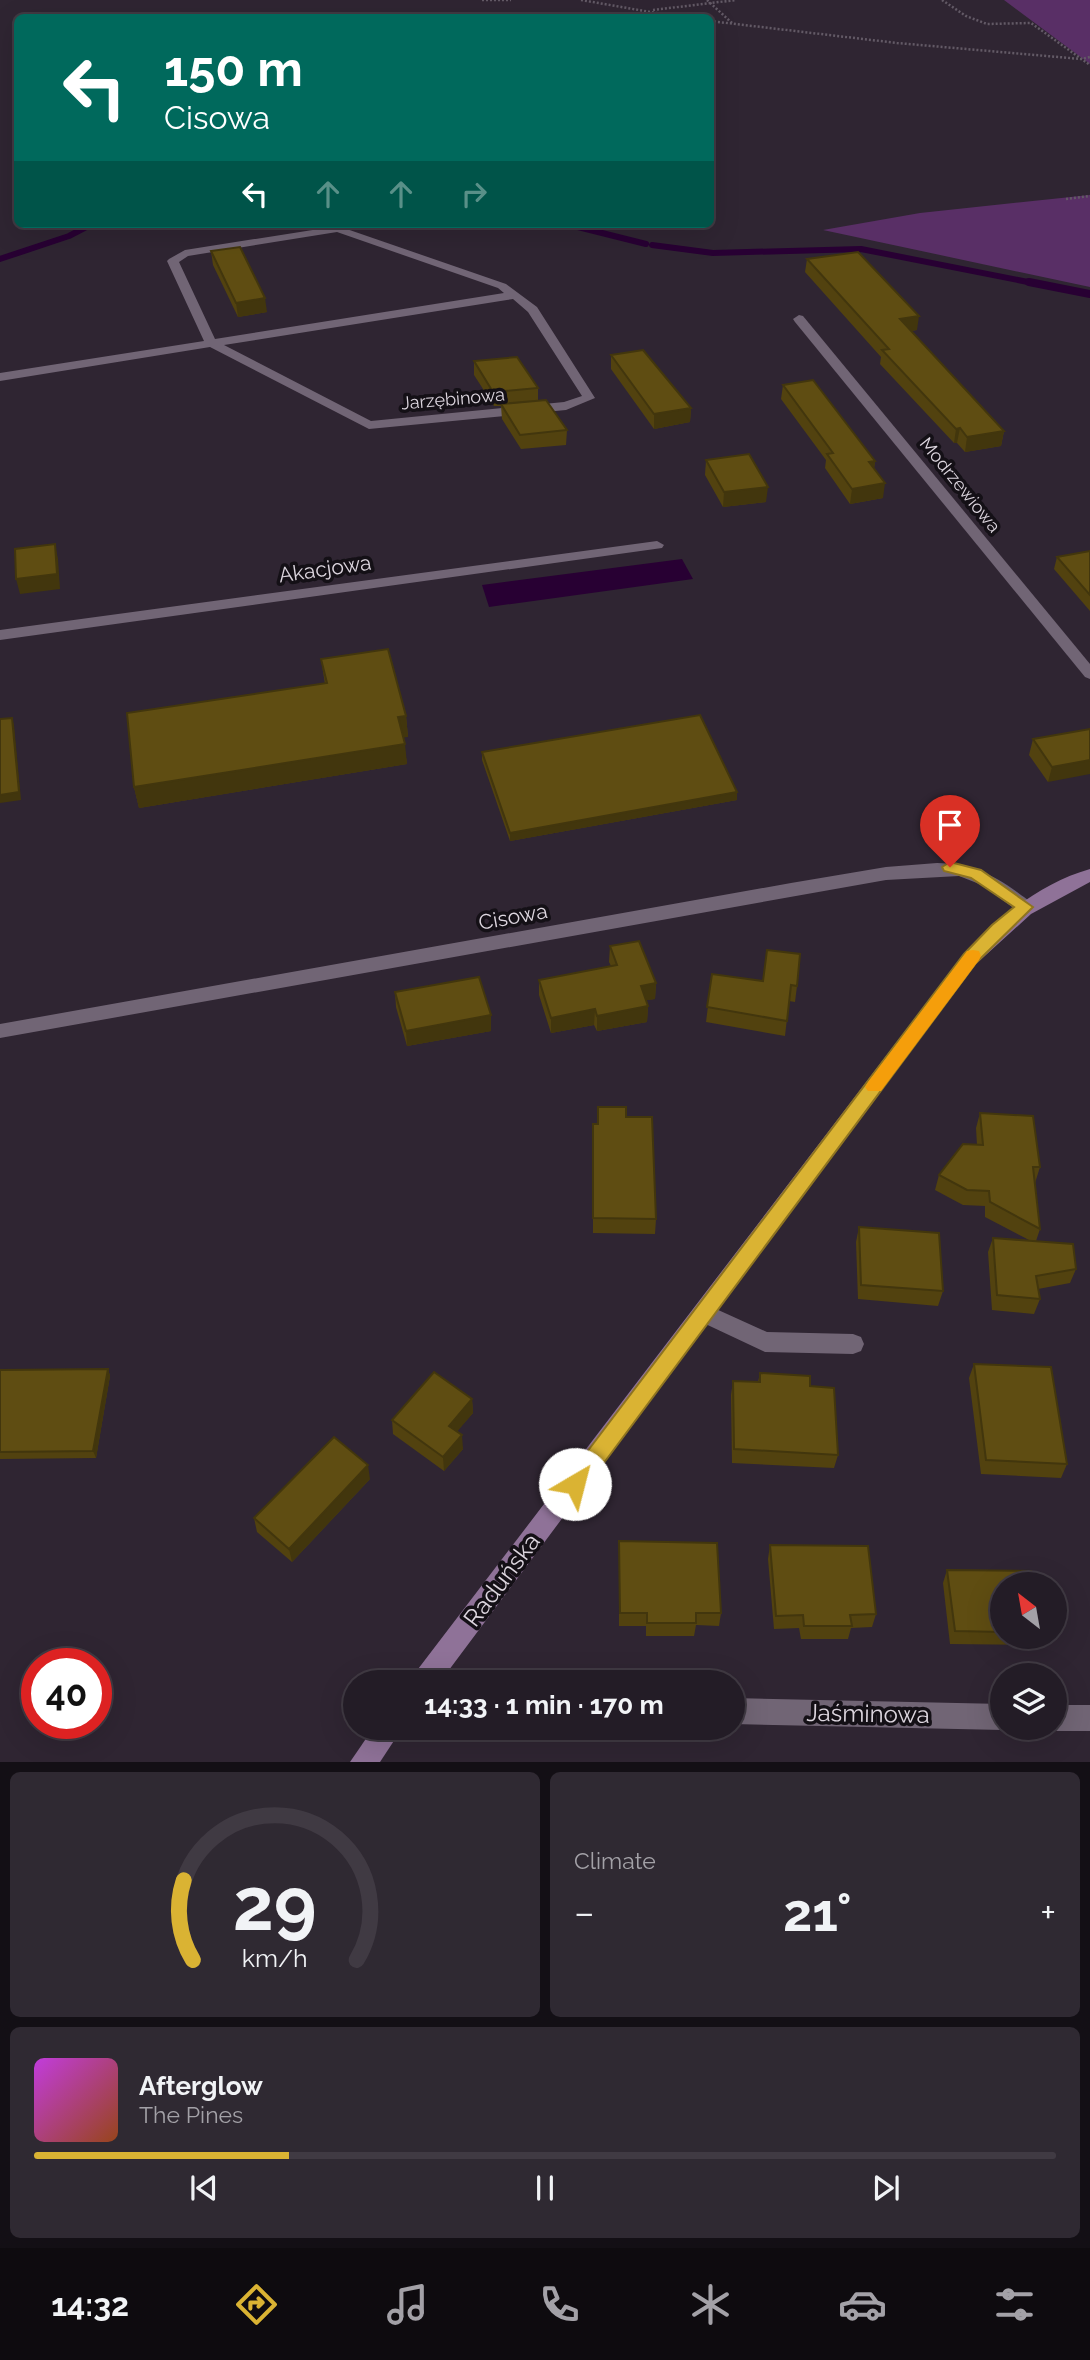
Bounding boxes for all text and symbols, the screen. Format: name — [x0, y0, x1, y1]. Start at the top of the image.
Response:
text: 150 m — [164, 40, 303, 97]
icon: left — [49, 42, 140, 133]
text: Cisowa — [164, 99, 270, 136]
icon: left — [236, 175, 274, 213]
icon: ahead — [309, 175, 347, 213]
icon: ahead — [382, 175, 420, 213]
icon: right — [455, 175, 493, 213]
street label: Jarzębinowa — [400, 384, 506, 413]
street label: Modrzewiowa — [916, 433, 1005, 536]
street label: Akacjowa — [277, 550, 373, 587]
pin — [920, 795, 980, 867]
icon: arrive — [931, 806, 969, 844]
street label: Cisowa — [477, 898, 549, 935]
position arrow — [538, 1447, 612, 1521]
street label: Raduńska — [457, 1527, 546, 1632]
north arrow — [990, 1572, 1068, 1648]
map controls — [990, 1572, 1067, 1740]
speed limit sign: 40 — [21, 1648, 112, 1739]
button: layers — [990, 1663, 1067, 1740]
text: 14:33 · 1 min · 170 m — [424, 1690, 664, 1720]
street label: Jaśminowa — [806, 1698, 930, 1729]
text: Climate — [574, 1847, 656, 1874]
text: 29 — [233, 1863, 317, 1948]
text: 21° — [783, 1882, 852, 1943]
text: − — [574, 1890, 594, 1935]
text: + — [1040, 1890, 1056, 1935]
text: km/h — [242, 1943, 308, 1973]
text: Afterglow — [139, 2071, 263, 2101]
text: The Pines — [139, 2101, 243, 2128]
icon: previous — [185, 2169, 223, 2207]
icon: pause — [526, 2169, 564, 2207]
icon: next — [867, 2169, 905, 2207]
icon: directions — [232, 2280, 281, 2329]
icon: music — [383, 2280, 432, 2329]
icon: phone — [535, 2280, 584, 2329]
icon: climate — [686, 2280, 735, 2329]
icon: car — [838, 2280, 887, 2329]
icon: filters — [990, 2280, 1039, 2329]
text: 14:32 — [51, 2286, 129, 2323]

